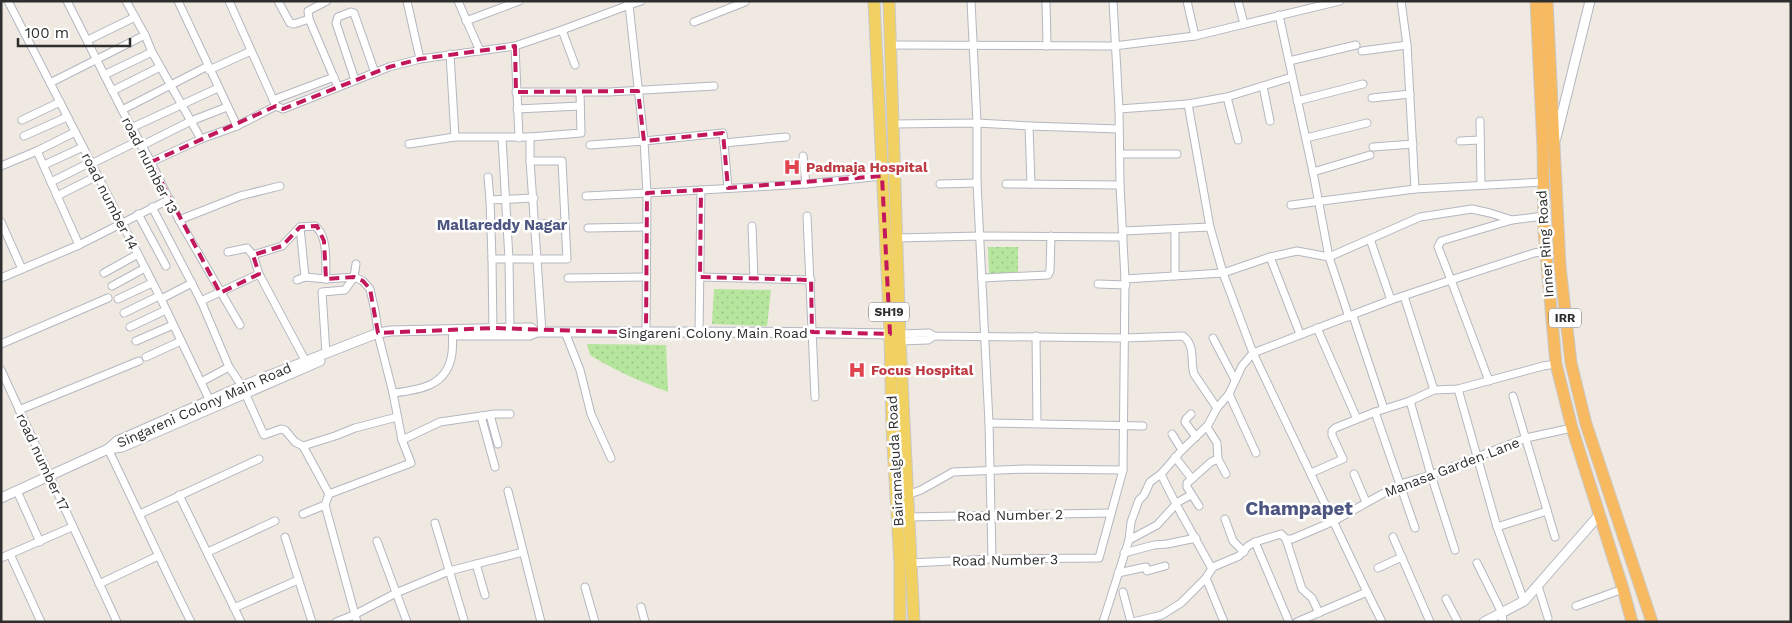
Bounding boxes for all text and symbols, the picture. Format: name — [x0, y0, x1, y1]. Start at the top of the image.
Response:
scale bar — [18, 15, 130, 47]
text: 100 m — [25, 24, 69, 42]
street label: road number 13 — [119, 114, 181, 216]
street label: road number 14 — [79, 150, 141, 252]
hospital icon: Padmaja Hospital — [782, 157, 802, 177]
place label: Padmaja Hospital — [806, 159, 928, 175]
street label: Inner Ring Road — [1533, 190, 1557, 298]
district label: Mallareddy Nagar — [437, 216, 568, 234]
road number: SH19 — [869, 302, 909, 322]
road number: IRR — [1549, 308, 1581, 328]
street label: Singareni Colony Main Road — [618, 325, 808, 341]
street label: Singareni Colony Main Road — [114, 359, 294, 451]
hospital icon: Focus Hospital — [847, 360, 867, 380]
place label: Focus Hospital — [871, 362, 974, 378]
street label: Bairamalguda Road — [884, 395, 906, 527]
street label: road number 17 — [13, 411, 73, 514]
street label: Manasa Garden Lane — [1382, 434, 1522, 500]
district label: Champapet — [1245, 497, 1353, 520]
street label: Road Number 2 — [957, 506, 1063, 524]
street label: Road Number 3 — [952, 551, 1058, 569]

